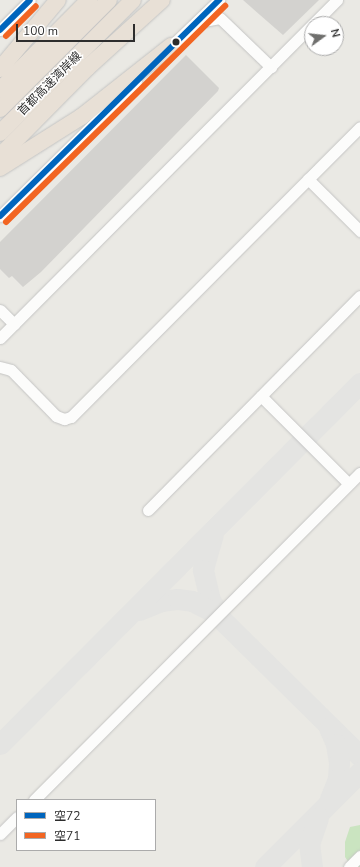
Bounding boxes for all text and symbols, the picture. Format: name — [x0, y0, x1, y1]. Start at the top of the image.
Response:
scale bar — [18, 16, 137, 42]
north arrow — [304, 16, 344, 56]
text: 100 m — [23, 23, 58, 39]
text: N — [327, 27, 343, 39]
unlabelled marker — [171, 37, 181, 47]
street label: 首都高速湾岸線 — [15, 49, 85, 119]
legend — [16, 799, 156, 851]
text: 空72 — [54, 808, 80, 824]
text: 空71 — [54, 828, 80, 844]

